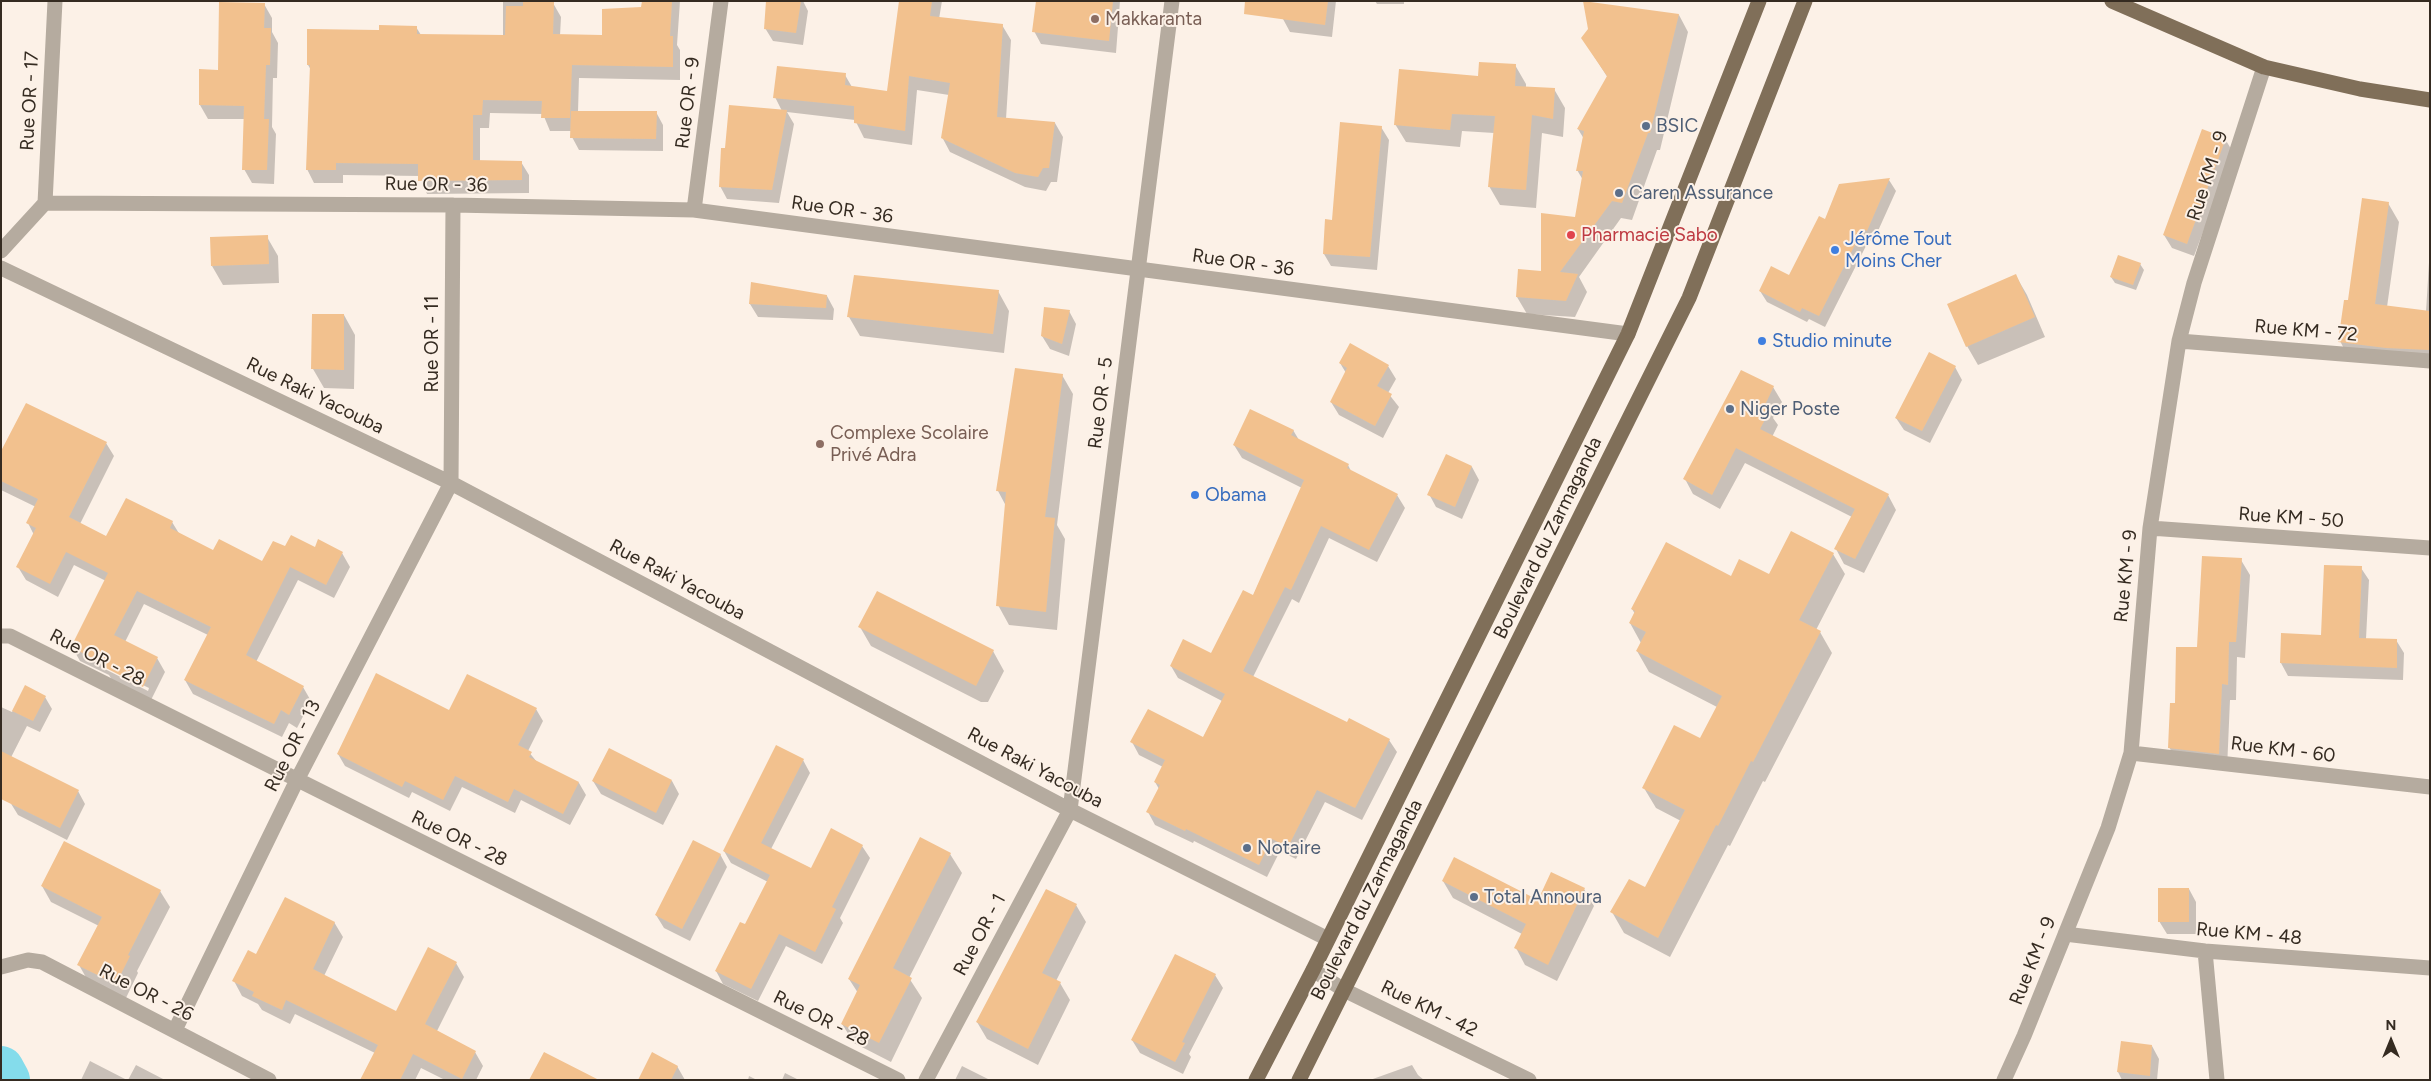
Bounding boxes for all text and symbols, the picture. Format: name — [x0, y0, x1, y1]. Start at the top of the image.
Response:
place label: Makkaranta — [1105, 8, 1202, 30]
marker: Makkaranta — [1089, 13, 1101, 25]
street label: Rue OR - 17 — [16, 51, 44, 151]
street label: Rue OR - 9 — [671, 56, 705, 150]
place label: BSIC — [1656, 115, 1698, 137]
marker: BSIC — [1640, 120, 1652, 132]
street label: Rue KM - 9 — [2183, 128, 2233, 224]
street label: Rue OR - 36 — [385, 173, 487, 197]
place label: Caren Assurance — [1629, 182, 1773, 204]
marker: Caren Assurance — [1613, 187, 1625, 199]
street label: Rue OR - 36 — [790, 192, 894, 228]
place label: Pharmacie Sabo — [1581, 224, 1718, 246]
place label: Jérôme Tout Moins Cher — [1845, 228, 1952, 272]
marker: Pharmacie Sabo — [1565, 229, 1577, 241]
marker: Jérôme Tout Moins Cher — [1829, 244, 1841, 256]
street label: Rue OR - 36 — [1191, 245, 1295, 281]
street label: Rue OR - 11 — [421, 295, 443, 393]
street label: Rue KM - 72 — [2254, 315, 2358, 347]
place label: Studio minute — [1772, 330, 1892, 352]
marker: Studio minute — [1756, 335, 1768, 347]
street label: Rue Raki Yacouba — [242, 353, 388, 439]
street label: Rue OR - 5 — [1084, 356, 1118, 450]
place label: Niger Poste — [1740, 398, 1840, 420]
marker: Niger Poste — [1724, 403, 1736, 415]
place label: Complexe Scolaire Privé Adra — [830, 422, 989, 466]
street label: Boulevard du Zarmaganda — [1489, 433, 1607, 643]
marker: Complexe Scolaire Privé Adra — [814, 438, 826, 450]
place label: Obama — [1205, 484, 1266, 506]
marker: Obama — [1189, 489, 1201, 501]
street label: Rue KM - 50 — [2238, 503, 2344, 533]
street label: Rue KM - 9 — [2110, 528, 2142, 624]
street label: Rue Raki Yacouba — [605, 535, 749, 625]
street label: Rue OR - 28 — [46, 624, 148, 692]
street label: Rue OR - 13 — [260, 696, 326, 796]
street label: Rue Raki Yacouba — [963, 723, 1107, 813]
street label: Rue KM - 60 — [2229, 732, 2337, 768]
street label: Boulevard du Zarmaganda — [1306, 796, 1428, 1004]
street label: Rue OR - 28 — [407, 806, 511, 872]
place label: Notaire — [1257, 837, 1321, 859]
marker: Notaire — [1241, 842, 1253, 854]
place label: Total Annoura — [1484, 886, 1602, 908]
street label: Rue OR - 1 — [949, 890, 1011, 980]
marker: Total Annoura — [1468, 891, 1480, 903]
street label: Rue KM - 9 — [2005, 913, 2061, 1009]
street label: Rue KM - 48 — [2195, 918, 2303, 950]
street label: Rue OR - 26 — [95, 959, 197, 1027]
street label: Rue KM - 42 — [1377, 976, 1481, 1042]
street label: Rue OR - 28 — [769, 986, 873, 1052]
north arrow — [2366, 1016, 2416, 1066]
text: N — [2386, 1017, 2396, 1034]

